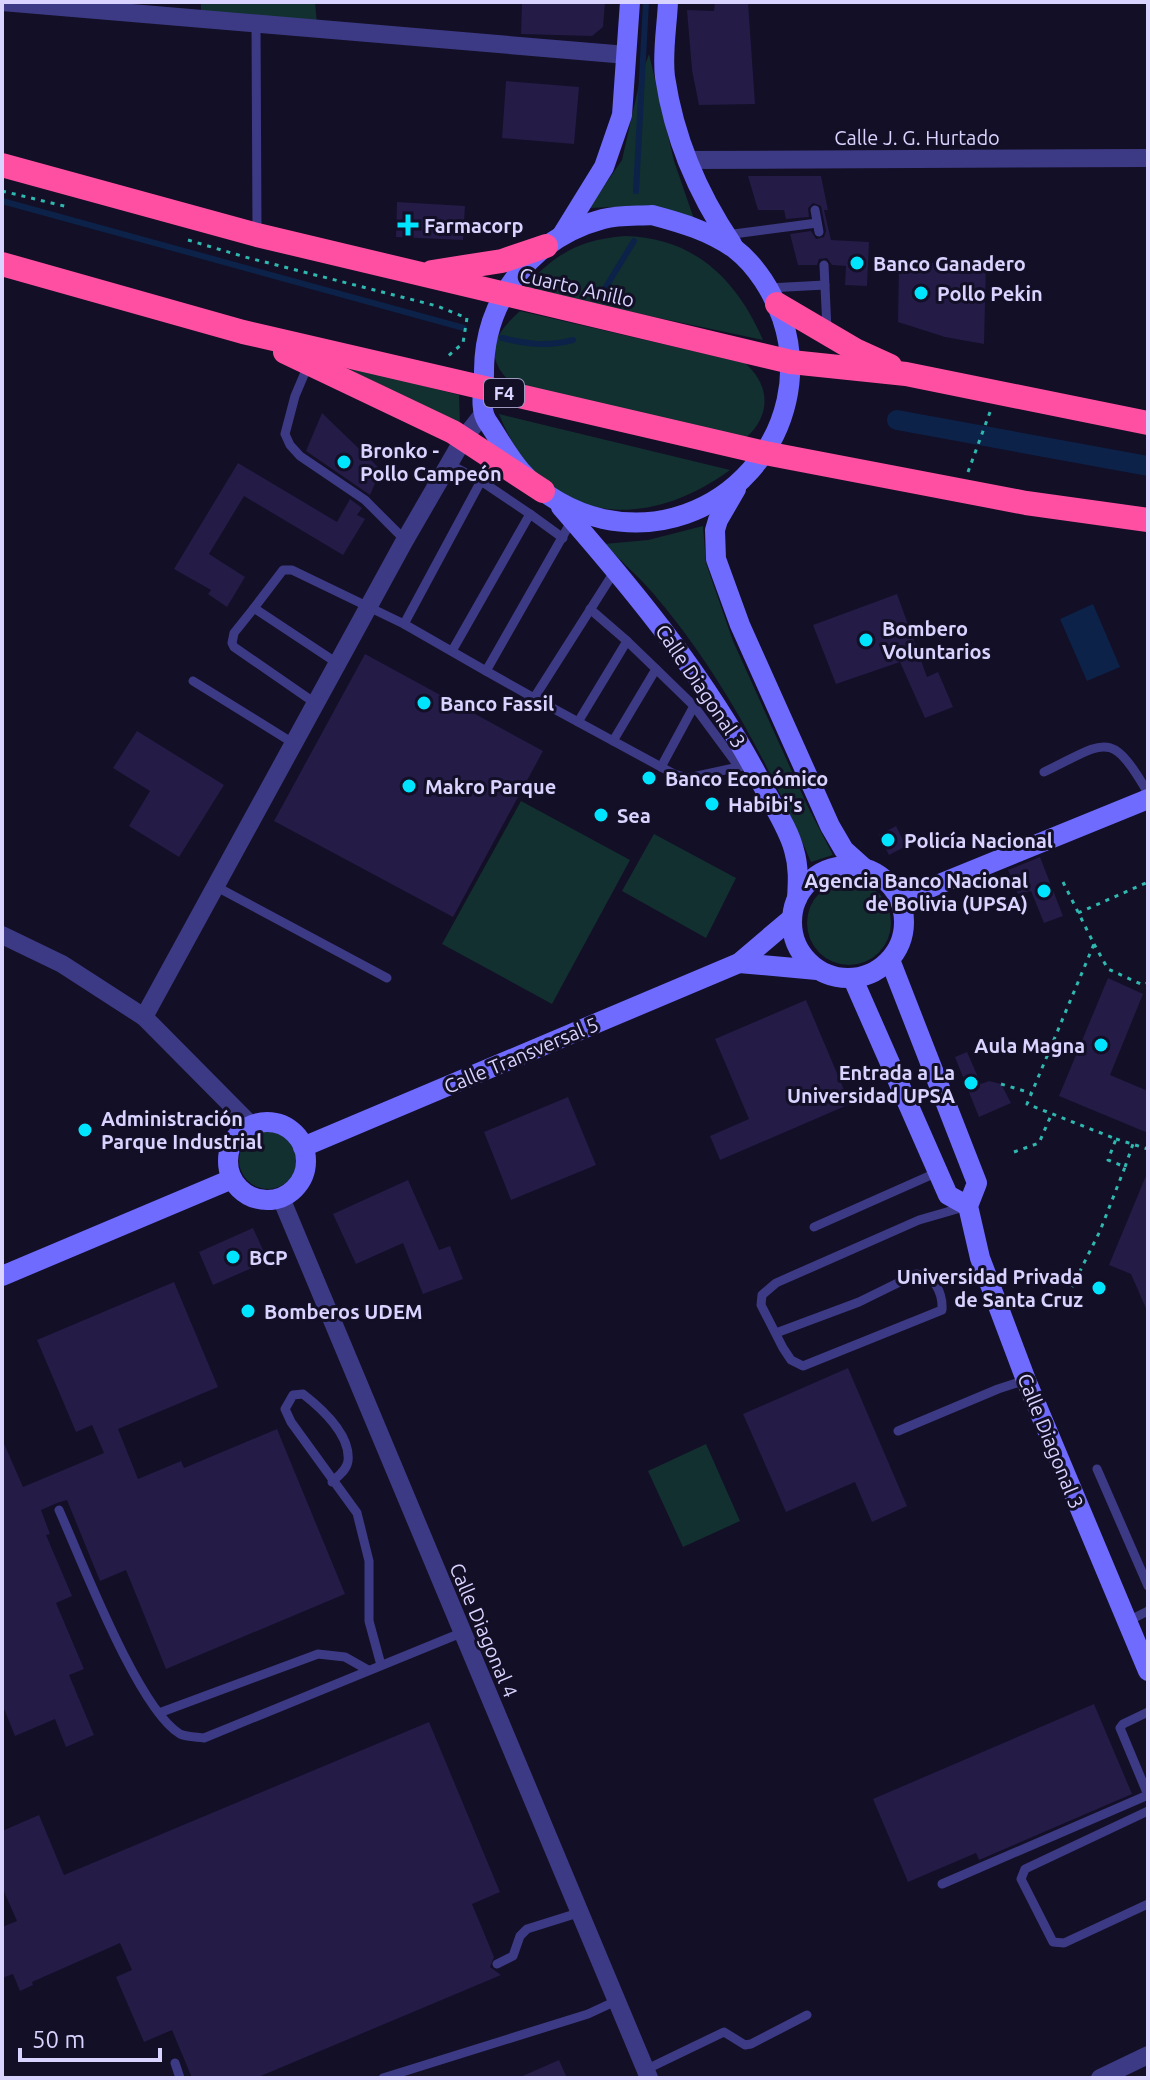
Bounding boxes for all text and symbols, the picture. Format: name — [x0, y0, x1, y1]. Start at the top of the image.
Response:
street label: Calle J. G. Hurtado — [834, 126, 1000, 149]
place label: Farmacorp — [424, 214, 524, 237]
marker: Farmacorp — [399, 216, 417, 234]
place label: Banco Ganadero — [873, 252, 1026, 275]
marker: Banco Ganadero — [848, 254, 866, 272]
street label: Cuarto Anillo — [517, 263, 637, 311]
place label: Pollo Pekin — [937, 282, 1043, 305]
marker: Pollo Pekin — [912, 284, 930, 302]
road number: F4 — [484, 379, 524, 407]
place label: Bronko - Pollo Campeón — [360, 439, 502, 485]
marker: Bronko - Pollo Campeón — [335, 453, 353, 471]
place label: Bombero Voluntarios — [882, 617, 991, 663]
street label: Calle Diagonal 3 — [651, 620, 751, 752]
marker: Bombero Voluntarios — [857, 631, 875, 649]
place label: Banco Fassil — [440, 692, 554, 715]
marker: Banco Fassil — [415, 694, 433, 712]
place label: Banco Económico — [665, 767, 828, 790]
marker: Banco Económico — [640, 769, 658, 787]
place label: Makro Parque — [425, 775, 556, 798]
marker: Makro Parque — [400, 777, 418, 795]
place label: Habibi's — [728, 793, 803, 816]
marker: Habibi's — [703, 795, 721, 813]
place label: Sea — [617, 804, 651, 827]
marker: Sea — [592, 806, 610, 824]
place label: Policía Nacional — [904, 829, 1053, 852]
marker: Policía Nacional — [879, 831, 897, 849]
place label: Agencia Banco Nacional de Bolivia (UPSA) — [804, 869, 1028, 915]
marker: Agencia Banco Nacional de Bolivia (UPSA) — [1035, 882, 1053, 900]
street label: Calle Transversal 5 — [440, 1012, 602, 1098]
place label: Aula Magna — [974, 1034, 1085, 1057]
marker: Aula Magna — [1092, 1036, 1110, 1054]
place label: Entrada a La Universidad UPSA — [787, 1061, 955, 1107]
marker: Entrada a La Universidad UPSA — [962, 1074, 980, 1092]
place label: Administración Parque Industrial — [101, 1107, 262, 1153]
marker: Administración Parque Industrial — [76, 1121, 94, 1139]
place label: BCP — [249, 1246, 288, 1269]
marker: BCP — [224, 1248, 242, 1266]
place label: Universidad Privada de Santa Cruz — [897, 1265, 1083, 1311]
marker: Universidad Privada de Santa Cruz — [1090, 1279, 1108, 1297]
place label: Bomberos UDEM — [264, 1300, 423, 1323]
marker: Bomberos UDEM — [239, 1302, 257, 1320]
street label: Calle Diagonal 3 — [1013, 1370, 1089, 1512]
street label: Calle Diagonal 4 — [445, 1559, 523, 1701]
scale bar — [20, 2012, 160, 2062]
text: 50 m — [32, 2026, 85, 2053]

